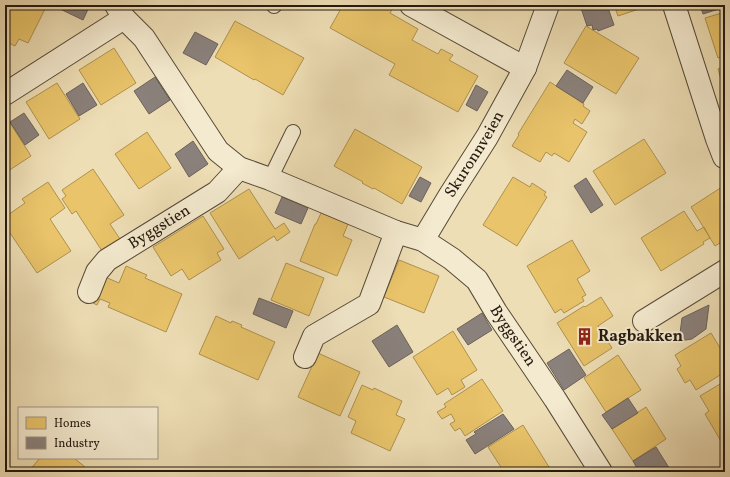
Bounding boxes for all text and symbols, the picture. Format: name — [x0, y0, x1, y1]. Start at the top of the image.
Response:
street label: Skuronnveien — [440, 107, 510, 202]
street label: Byggstien — [124, 200, 195, 255]
street label: Byggstien — [484, 302, 541, 371]
place label: Ragbakken — [598, 326, 683, 348]
building icon: Ragbakken — [575, 327, 595, 347]
legend — [18, 407, 158, 459]
text: Homes — [54, 416, 91, 432]
text: Industry — [54, 436, 100, 452]

